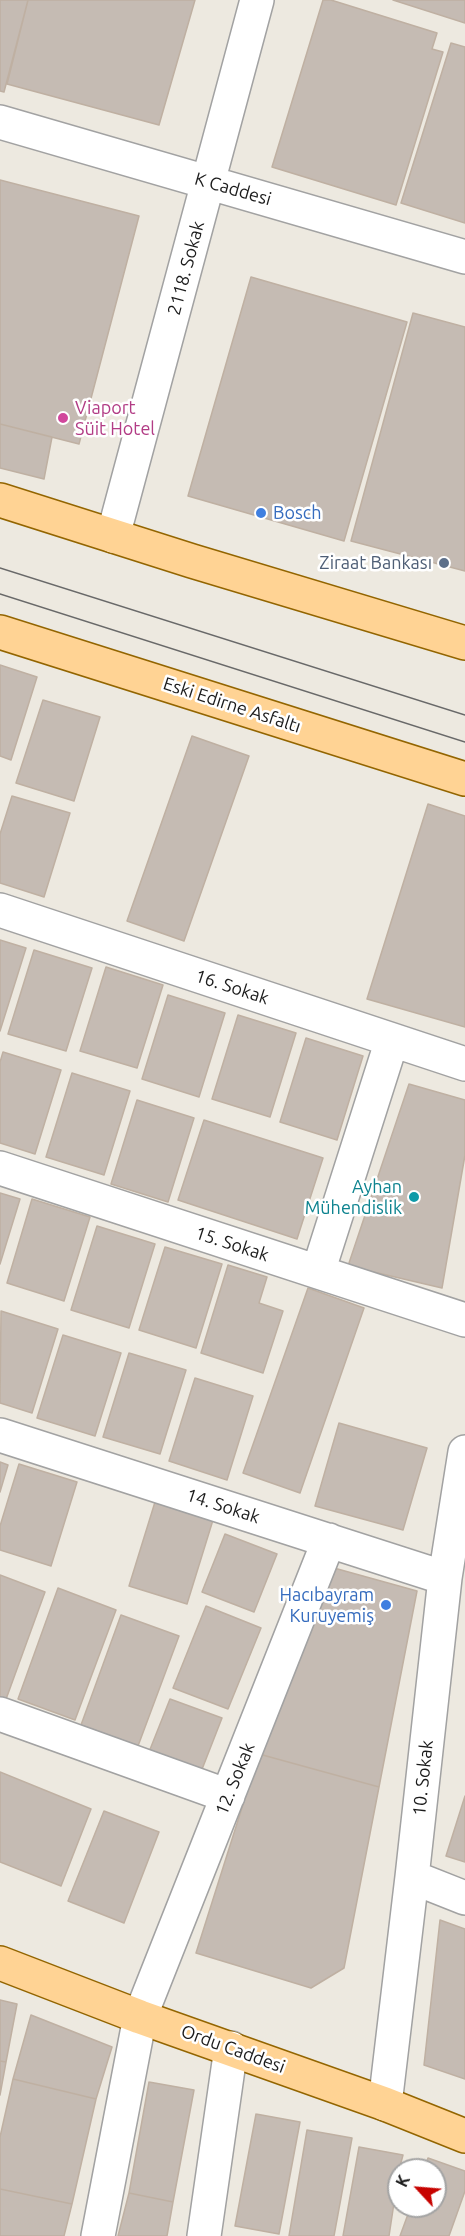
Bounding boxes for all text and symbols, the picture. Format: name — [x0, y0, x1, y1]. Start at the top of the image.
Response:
street label: K Caddesi — [192, 168, 274, 210]
street label: 2118. Sokak — [163, 219, 209, 317]
place label: Viaport Süit Hotel — [75, 397, 155, 440]
marker: Viaport Süit Hotel — [56, 411, 70, 425]
place label: Bosch — [273, 502, 321, 524]
marker: Bosch — [254, 506, 268, 520]
place label: Ziraat Bankası — [319, 552, 432, 574]
marker: Ziraat Bankası — [437, 556, 451, 570]
street label: Eski Edirne Asfaltı — [160, 673, 304, 737]
street label: 16. Sokak — [192, 965, 272, 1009]
place label: Ayhan Mühendislik — [305, 1176, 402, 1218]
marker: Ayhan Mühendislik — [407, 1190, 421, 1204]
street label: 15. Sokak — [192, 1222, 272, 1266]
street label: 14. Sokak — [183, 1484, 263, 1528]
place label: Hacıbayram Kuruyemiş — [279, 1584, 374, 1626]
marker: Hacıbayram Kuruyemiş — [379, 1598, 393, 1612]
street label: 10. Sokak — [408, 1739, 438, 1817]
street label: 12. Sokak — [211, 1740, 259, 1818]
street label: Ordu Caddesi — [178, 2020, 288, 2078]
north arrow — [387, 2158, 447, 2218]
text: K — [392, 2172, 413, 2190]

